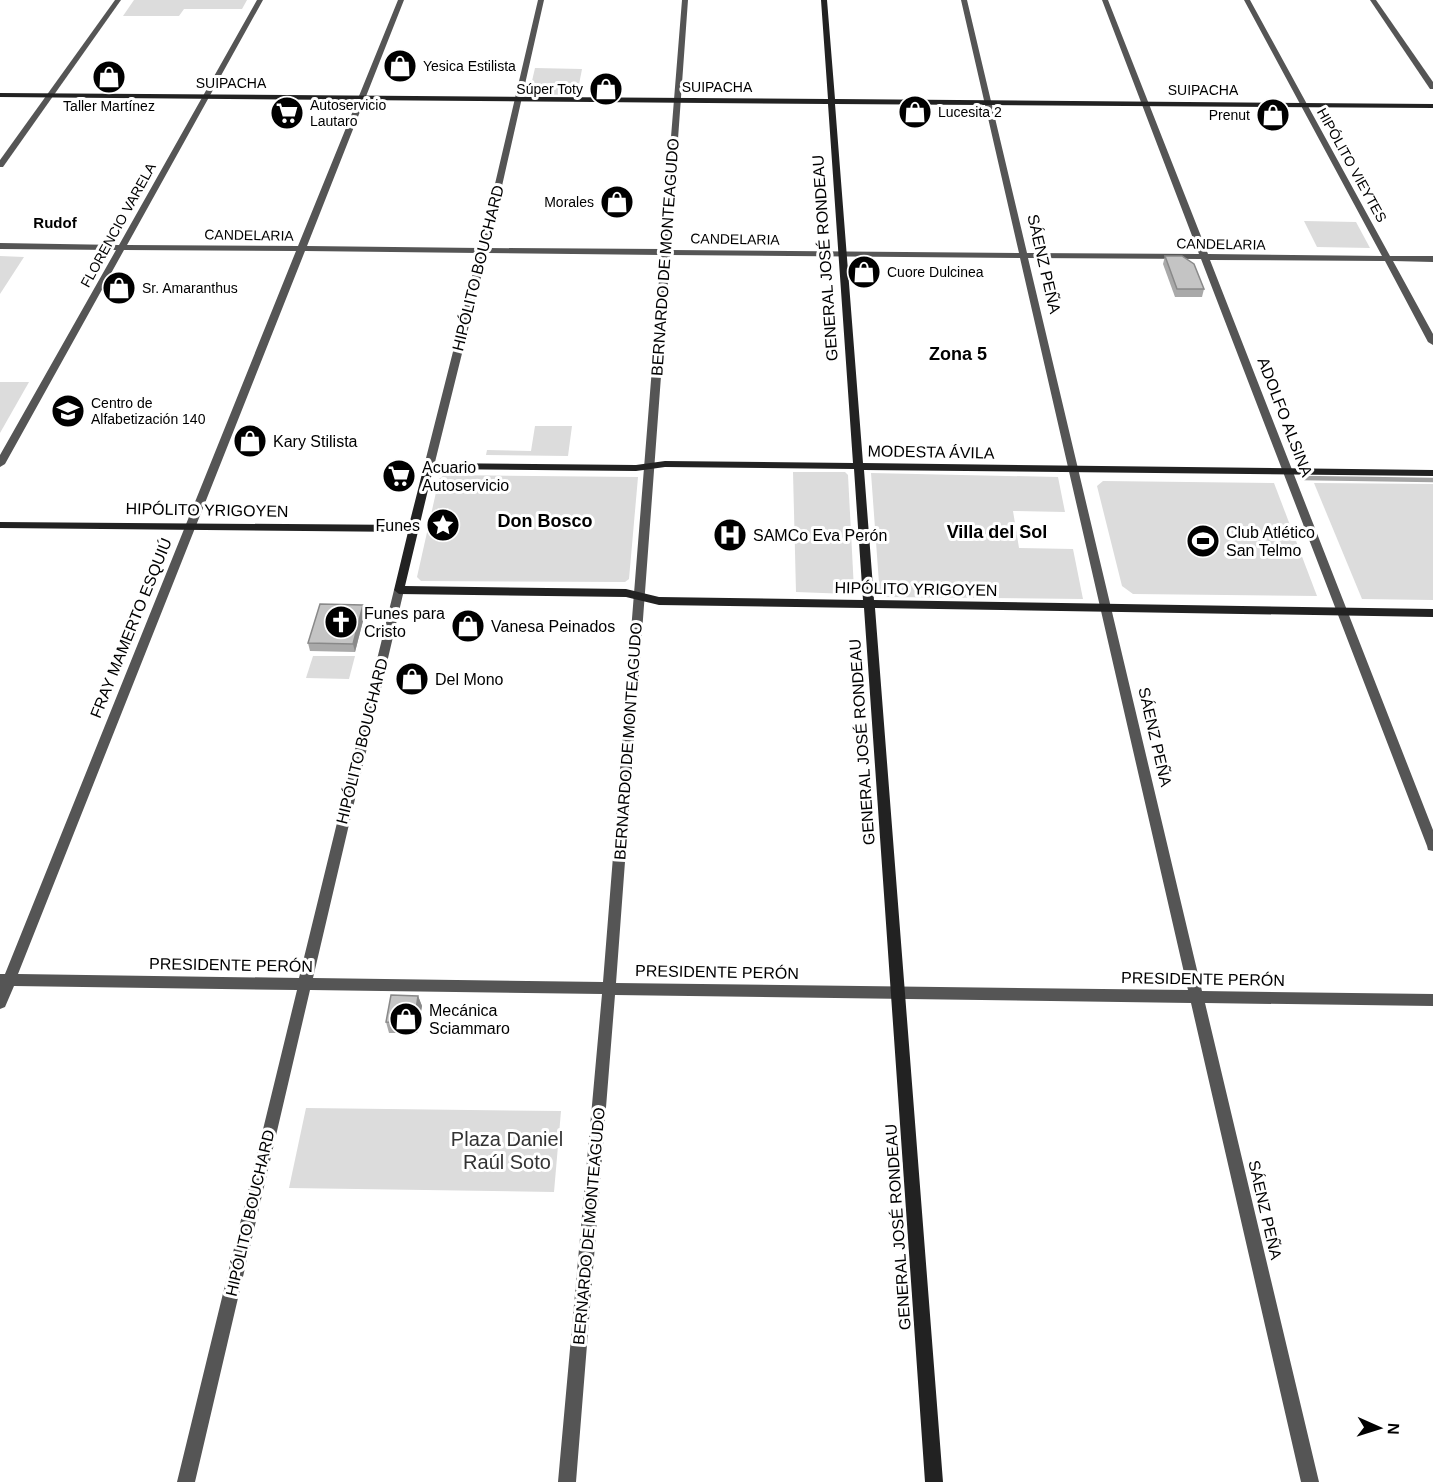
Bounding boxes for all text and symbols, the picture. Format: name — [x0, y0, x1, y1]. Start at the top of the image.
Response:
shop icon: Yesica Estilista — [382, 48, 418, 84]
place label: Yesica Estilista — [423, 58, 516, 74]
shop icon: Taller Martínez — [91, 59, 127, 95]
shop icon: Súper Toty — [588, 71, 624, 107]
street label: SUIPACHA — [196, 75, 267, 91]
street label: SUIPACHA — [682, 79, 753, 95]
place label: Súper Toty — [516, 81, 583, 97]
street label: SUIPACHA — [1168, 82, 1239, 98]
shop icon: Lucesita 2 — [897, 94, 933, 130]
supermarket icon: Autoservicio Lautaro — [269, 95, 305, 131]
place label: Autoservicio Lautaro — [310, 97, 386, 129]
shop icon: Prenut — [1255, 97, 1291, 133]
place label: Taller Martínez — [63, 98, 155, 114]
place label: Lucesita 2 — [938, 104, 1002, 120]
street label: HIPÓLITO VIEYTES — [1314, 105, 1390, 225]
place label: Prenut — [1209, 107, 1250, 123]
street label: BERNARDO DE MONTEAGUDO — [648, 138, 682, 376]
street label: GENERAL JOSÉ RONDEAU — [808, 154, 841, 362]
street label: FLORENCIO VARELA — [77, 159, 159, 290]
street label: HIPÓLITO BOUCHARD — [448, 183, 507, 353]
shop icon: Morales — [599, 184, 635, 220]
place label: Morales — [544, 194, 594, 210]
street label: SÁENZ PEÑA — [1024, 212, 1066, 316]
district label: Rudof — [33, 214, 78, 231]
street label: CANDELARIA — [204, 226, 295, 244]
street label: CANDELARIA — [690, 230, 781, 248]
street label: CANDELARIA — [1176, 235, 1267, 253]
shop icon: Cuore Dulcinea — [846, 254, 882, 290]
place label: Cuore Dulcinea — [887, 264, 984, 280]
shop icon: Sr. Amaranthus — [101, 270, 137, 306]
place label: Sr. Amaranthus — [142, 280, 238, 296]
district label: Zona 5 — [929, 344, 987, 364]
street label: ADOLFO ALSINA — [1254, 355, 1316, 479]
school or university icon: Centro de Alfabetización 140 — [50, 393, 86, 429]
place label: Centro de Alfabetización 140 — [91, 395, 206, 427]
shop icon: Kary Stilista — [232, 423, 268, 459]
place label: Kary Stilista — [273, 433, 358, 450]
street label: MODESTA ÁVILA — [867, 441, 995, 462]
supermarket icon: Acuario Autoservicio — [381, 458, 417, 494]
place label: Acuario Autoservicio — [422, 459, 509, 494]
street label: HIPÓLITO YRIGOYEN — [125, 499, 289, 520]
place icon: Funes — [425, 507, 461, 543]
district label: Don Bosco — [497, 511, 593, 531]
place label: Funes — [376, 517, 420, 534]
hospital icon: SAMCo Eva Perón — [712, 517, 748, 553]
district label: Villa del Sol — [947, 522, 1047, 542]
sports icon: Club Atlético San Telmo — [1185, 523, 1221, 559]
place label: Club Atlético San Telmo — [1226, 524, 1315, 559]
place label: SAMCo Eva Perón — [753, 527, 887, 544]
street label: FRAY MAMERTO ESQUIÚ — [86, 535, 175, 720]
street label: HIPÓLITO YRIGOYEN — [834, 578, 998, 599]
church icon: Funes para Cristo — [323, 604, 359, 640]
place label: Funes para Cristo — [364, 605, 445, 640]
shop icon: Vanesa Peinados — [450, 608, 486, 644]
place label: Vanesa Peinados — [491, 618, 615, 635]
street label: BERNARDO DE MONTEAGUDO — [611, 622, 645, 860]
street label: GENERAL JOSÉ RONDEAU — [845, 638, 878, 846]
street label: HIPÓLITO BOUCHARD — [332, 656, 391, 826]
shop icon: Del Mono — [394, 661, 430, 697]
place label: Del Mono — [435, 671, 504, 688]
street label: SÁENZ PEÑA — [1135, 685, 1177, 789]
street label: PRESIDENTE PERÓN — [149, 954, 313, 975]
street label: PRESIDENTE PERÓN — [635, 961, 799, 982]
street label: PRESIDENTE PERÓN — [1121, 968, 1285, 989]
shop icon: Mecánica Sciammaro — [388, 1001, 424, 1037]
place label: Mecánica Sciammaro — [429, 1002, 510, 1037]
street label: BERNARDO DE MONTEAGUDO — [570, 1107, 608, 1345]
street label: GENERAL JOSÉ RONDEAU — [881, 1123, 914, 1331]
street label: HIPÓLITO BOUCHARD — [222, 1128, 277, 1298]
park label: Plaza Daniel Raúl Soto — [451, 1128, 563, 1173]
street label: SÁENZ PEÑA — [1245, 1158, 1287, 1262]
north arrow — [1349, 1398, 1409, 1458]
text: N — [1385, 1423, 1402, 1435]

